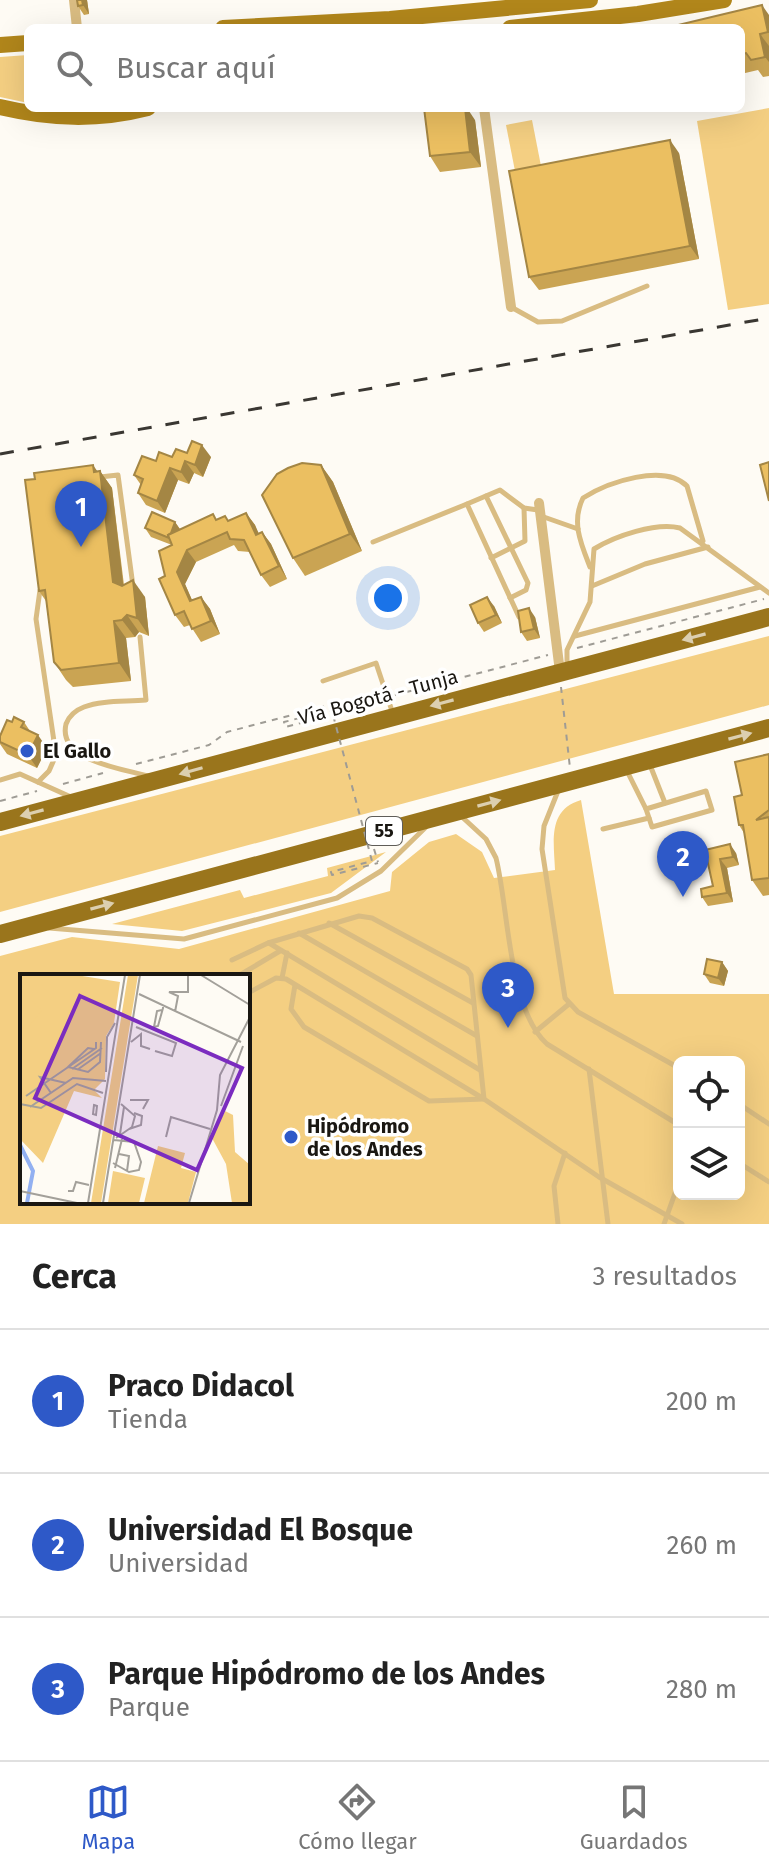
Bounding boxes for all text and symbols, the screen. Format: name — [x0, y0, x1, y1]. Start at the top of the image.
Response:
search box — [24, 24, 745, 112]
icon: search — [52, 46, 96, 90]
text: Buscar aquí — [116, 50, 276, 86]
pin: 1 — [55, 481, 107, 547]
your location — [368, 578, 408, 618]
one-way arrow — [681, 631, 706, 643]
street label: Vía Bogotá - Tunja — [295, 664, 461, 730]
one-way arrow — [429, 697, 454, 709]
one-way arrow — [729, 729, 753, 742]
place label: El Gallo — [43, 739, 111, 763]
marker: El Gallo — [18, 742, 36, 760]
one-way arrow — [179, 765, 203, 778]
one-way arrow — [476, 796, 501, 808]
one-way arrow — [20, 808, 45, 820]
road number: 55 — [366, 817, 402, 845]
pin: 2 — [657, 831, 709, 897]
one-way arrow — [90, 900, 115, 912]
pin: 3 — [482, 962, 534, 1028]
inset map — [20, 974, 250, 1204]
map controls — [673, 1056, 745, 1200]
button: locate — [673, 1056, 745, 1128]
place label: Hipódromo de los Andes — [307, 1114, 423, 1161]
marker: Hipódromo de los Andes — [282, 1128, 300, 1146]
button: layers — [673, 1128, 745, 1200]
text: Cerca — [32, 1256, 117, 1297]
text: 3 resultados — [593, 1261, 737, 1292]
text: Praco Didacol — [108, 1368, 294, 1404]
text: 1 — [52, 1386, 64, 1417]
text: 200 m — [666, 1386, 737, 1417]
text: Tienda — [108, 1404, 188, 1435]
text: Universidad El Bosque — [108, 1512, 413, 1548]
text: 2 — [51, 1530, 65, 1561]
text: 260 m — [667, 1530, 737, 1561]
text: Universidad — [108, 1548, 249, 1579]
text: Parque Hipódromo de los Andes — [108, 1656, 545, 1692]
text: 3 — [51, 1674, 65, 1705]
text: 280 m — [666, 1674, 737, 1705]
text: Parque — [108, 1692, 190, 1723]
tab: Mapa — [81, 1780, 135, 1855]
tab: Cómo llegar — [298, 1780, 417, 1855]
tab: Guardados — [580, 1780, 688, 1855]

